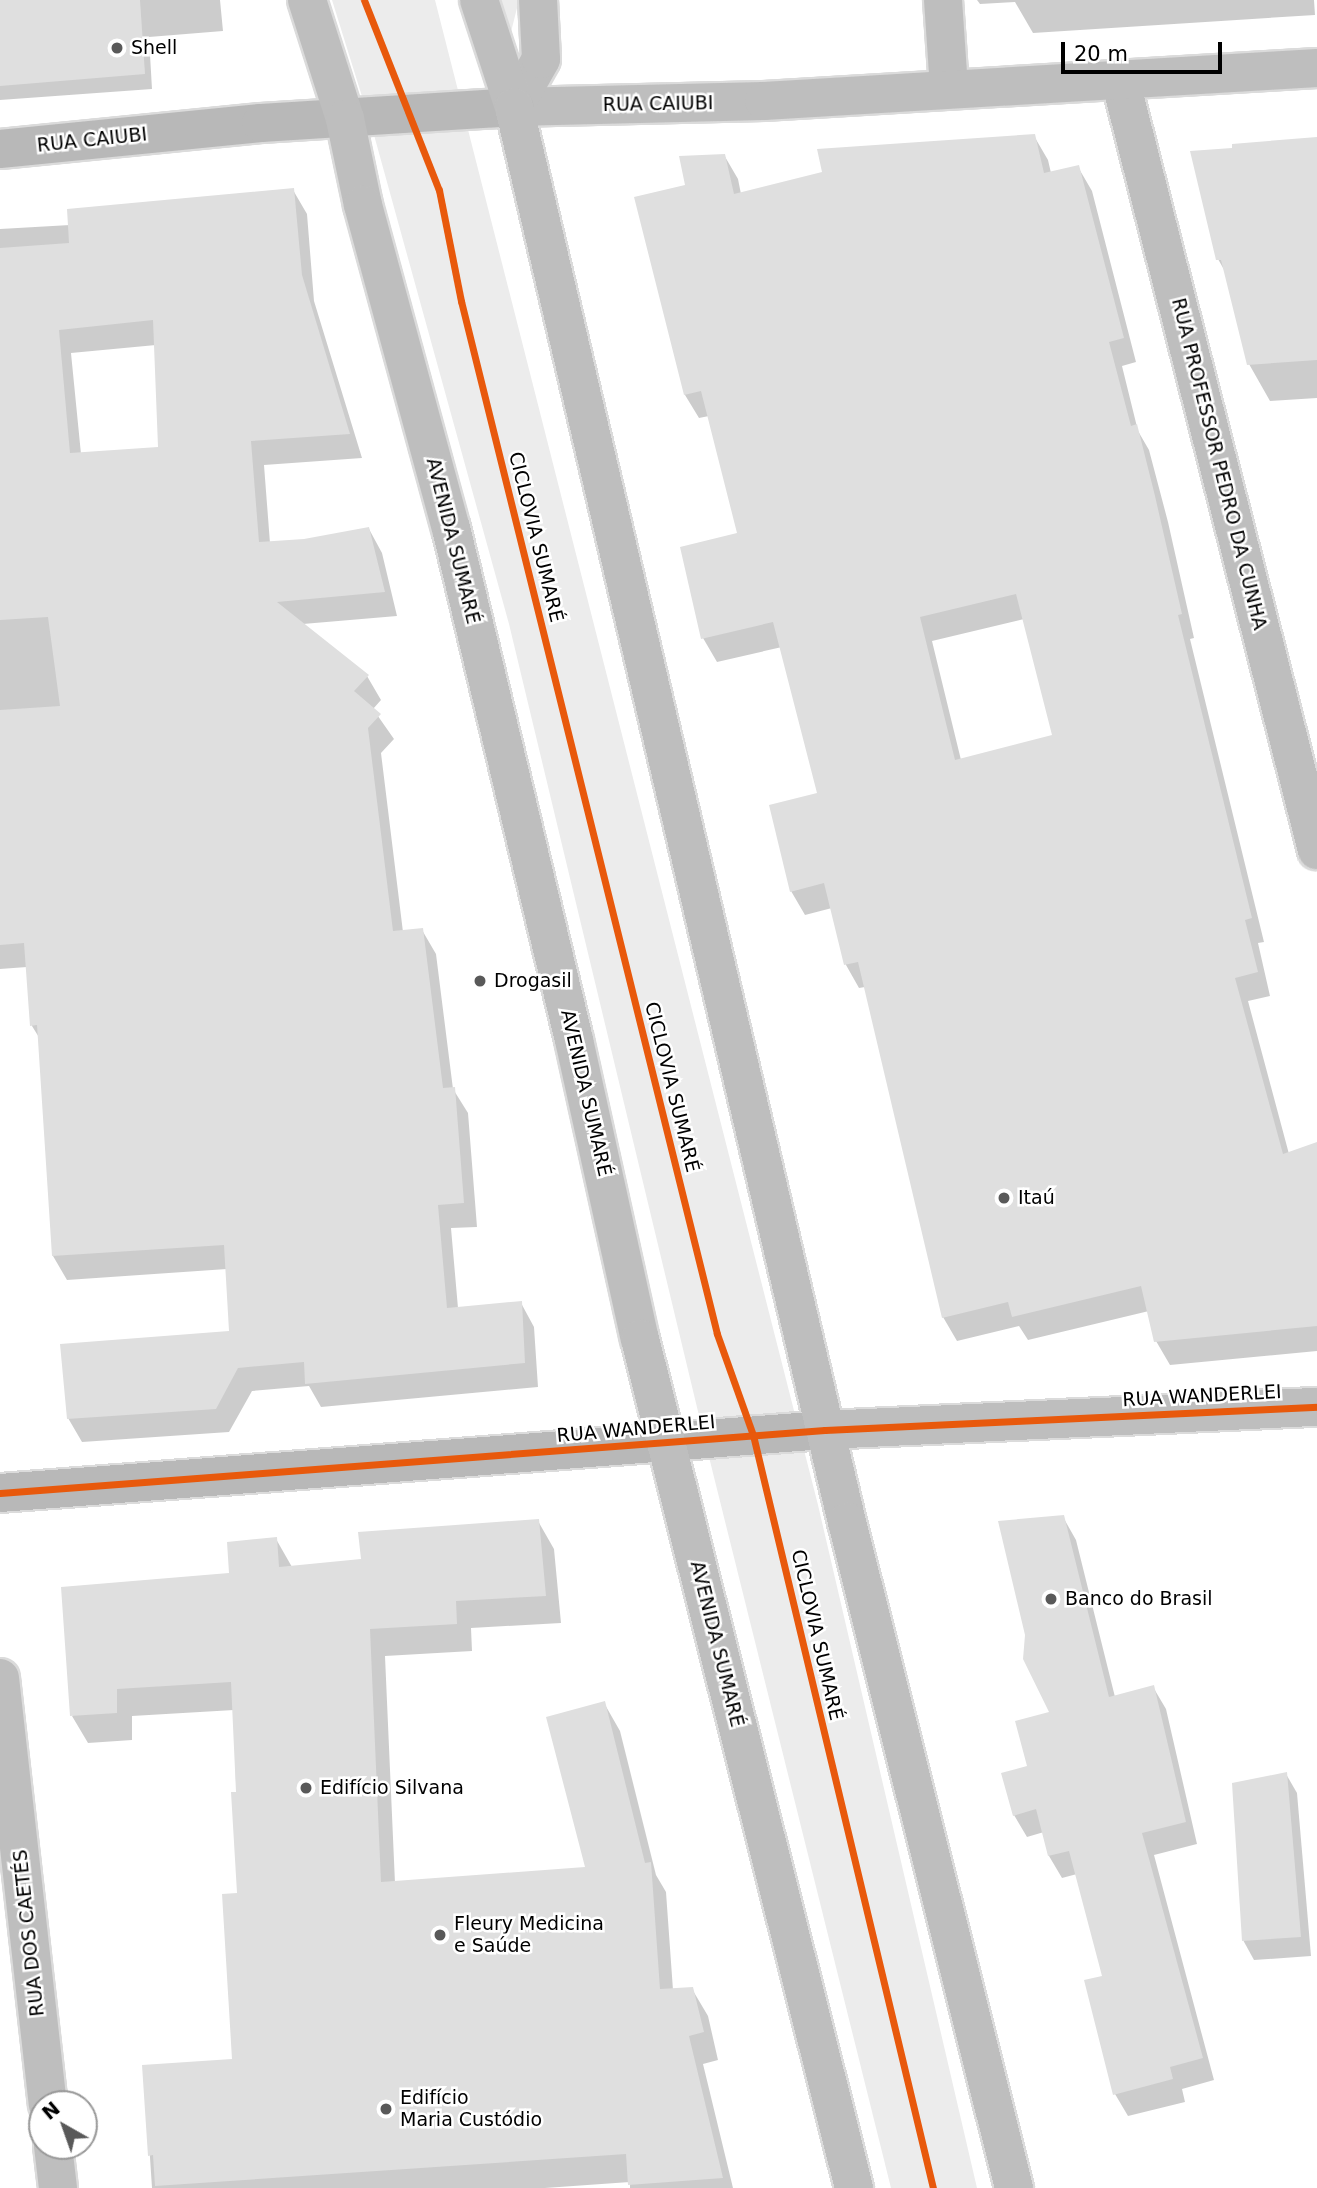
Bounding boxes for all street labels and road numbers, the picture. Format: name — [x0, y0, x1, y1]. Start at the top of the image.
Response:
street label: RUA CAIUBI — [603, 92, 713, 116]
street label: RUA CAIUBI — [36, 123, 148, 157]
street label: RUA PROFESSOR PEDRO DA CUNHA — [1167, 296, 1271, 632]
street label: CICLOVIA SUMARÉ — [504, 449, 568, 625]
street label: AVENIDA SUMARÉ — [421, 456, 485, 626]
street label: CICLOVIA SUMARÉ — [640, 999, 704, 1175]
street label: AVENIDA SUMARÉ — [556, 1007, 616, 1179]
street label: RUA WANDERLEI — [1122, 1380, 1282, 1412]
street label: RUA WANDERLEI — [556, 1411, 716, 1447]
street label: CICLOVIA SUMARÉ — [786, 1547, 848, 1723]
street label: AVENIDA SUMARÉ — [685, 1559, 749, 1729]
street label: RUA DOS CAETÉS — [9, 1848, 49, 2018]

